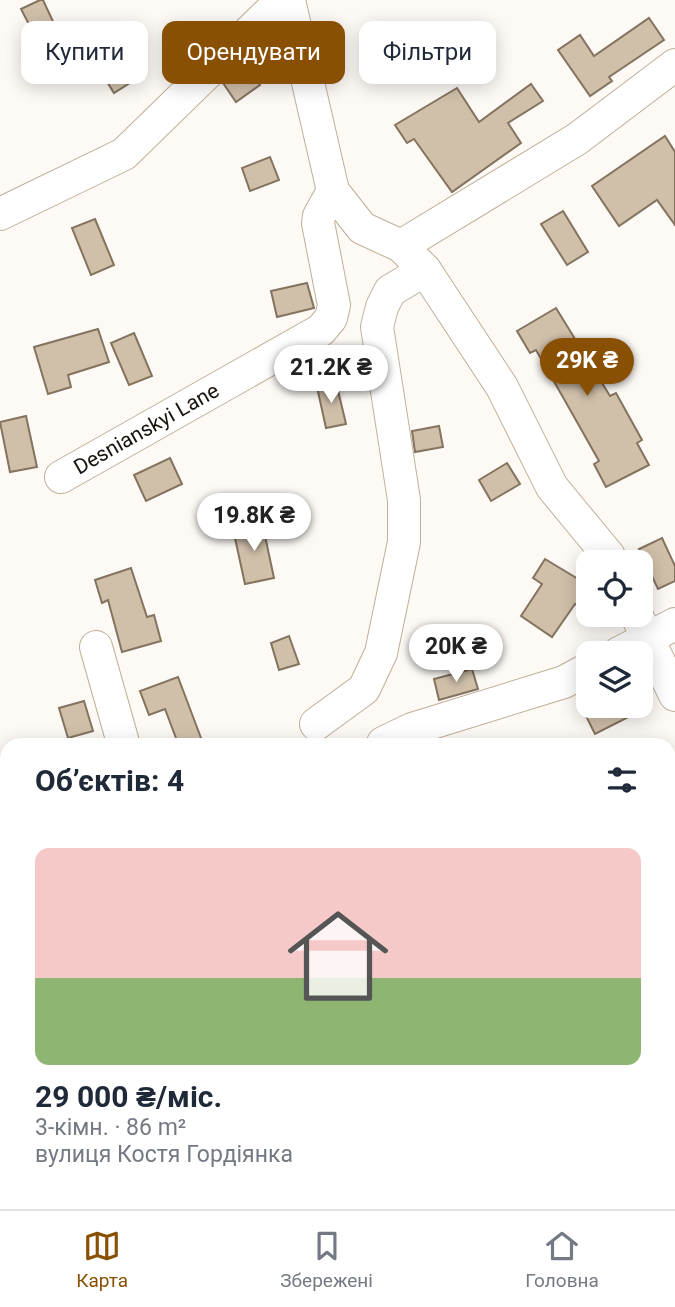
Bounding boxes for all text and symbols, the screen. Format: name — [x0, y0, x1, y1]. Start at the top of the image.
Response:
chip: Купити — [21, 21, 148, 84]
chip: Орендувати — [162, 21, 345, 84]
chip: Фільтри — [359, 21, 496, 84]
pin: 29K ₴ — [538, 338, 636, 398]
pin: 21.2K ₴ — [266, 346, 396, 405]
text: 29K ₴ — [556, 347, 618, 374]
text: 21.2K ₴ — [290, 354, 372, 381]
street label: Desnianskyi Lane — [70, 378, 223, 479]
pin: 19.8K ₴ — [189, 494, 319, 553]
text: 19.8K ₴ — [213, 502, 295, 529]
map controls — [576, 550, 653, 718]
button: locate — [576, 550, 653, 627]
pin: 20K ₴ — [407, 624, 505, 684]
text: 20K ₴ — [425, 633, 487, 660]
button: layers — [576, 641, 653, 718]
icon: filters — [603, 761, 641, 799]
text: Об’єктів: 4 — [35, 763, 184, 798]
icon: home — [275, 893, 401, 1019]
text: 29 000 ₴/міс. — [35, 1079, 222, 1114]
text: 3-кімн. · 86 m² — [35, 1114, 186, 1141]
text: вулиця Костя Гордіянка — [35, 1141, 293, 1168]
tab: Карта — [76, 1227, 128, 1292]
tab: Збережені — [280, 1227, 373, 1292]
tab: Головна — [525, 1227, 599, 1292]

